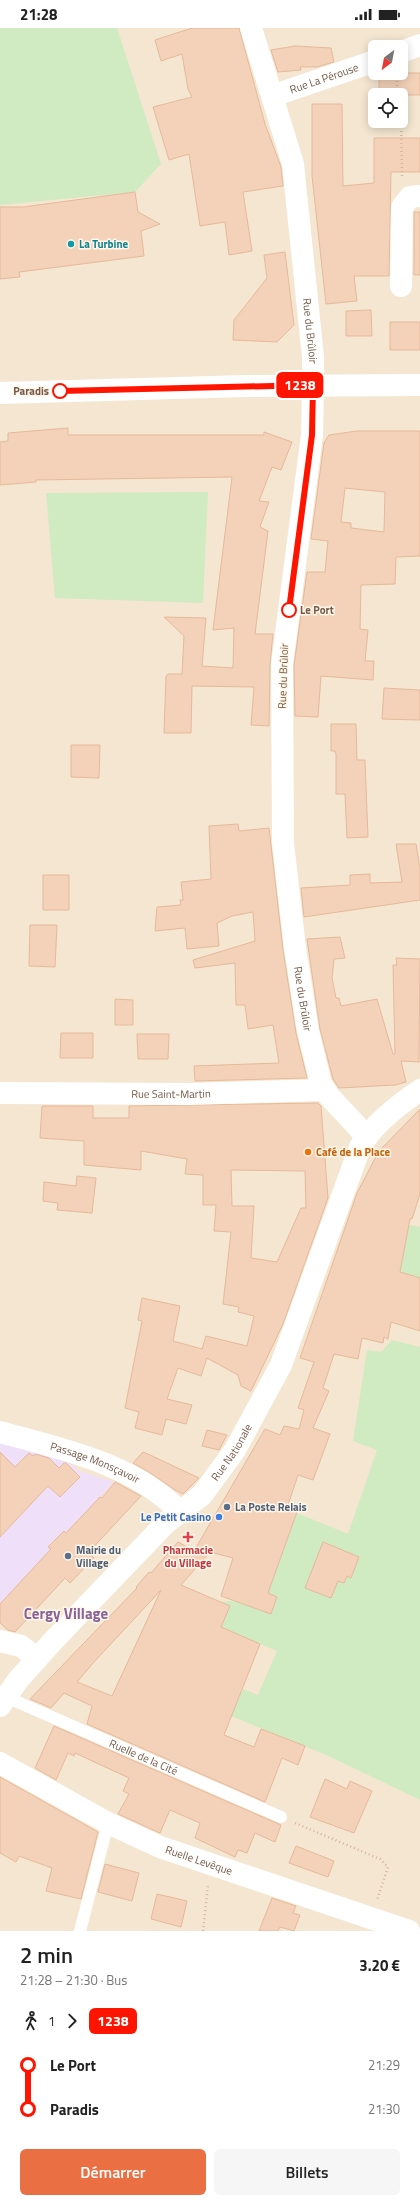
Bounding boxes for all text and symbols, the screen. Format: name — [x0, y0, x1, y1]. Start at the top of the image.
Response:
text: 21:28 — [20, 3, 57, 26]
north arrow — [368, 40, 408, 80]
map controls — [368, 40, 408, 128]
street label: Rue La Pérouse — [287, 59, 361, 97]
button: locate — [368, 88, 408, 128]
place label: La Turbine — [79, 236, 129, 252]
marker: La Turbine — [66, 239, 76, 249]
street label: Rue du Brûloir — [299, 297, 321, 364]
line badge: 1238 — [272, 372, 328, 398]
text: 1238 — [284, 374, 316, 395]
place label: Paradis — [13, 383, 49, 399]
marker: Paradis — [52, 383, 68, 399]
marker: Le Port — [281, 602, 297, 618]
place label: Le Port — [300, 602, 334, 618]
street label: Rue du Brûloir — [274, 643, 292, 709]
street label: Rue du Brûloir — [290, 965, 316, 1033]
street label: Rue Saint-Martin — [131, 1085, 211, 1102]
place label: Café de la Place — [316, 1144, 391, 1160]
marker: Café de la Place — [303, 1147, 313, 1157]
street label: Rue Nationale — [207, 1420, 256, 1484]
street label: Passage Monsçavoir — [48, 1438, 143, 1487]
place label: La Poste Relais — [235, 1499, 307, 1515]
marker: La Poste Relais — [222, 1502, 232, 1512]
place label: Le Petit Casino — [141, 1509, 211, 1525]
marker: Le Petit Casino — [214, 1512, 224, 1522]
marker: Pharmacie du Village — [183, 1532, 193, 1542]
place label: Mairie du Village — [76, 1542, 121, 1571]
place label: Pharmacie du Village — [163, 1542, 214, 1571]
marker: Mairie du Village — [63, 1551, 73, 1561]
district label: Cergy Village — [24, 1602, 109, 1625]
street label: Ruelle de la Cité — [107, 1735, 181, 1779]
street label: Ruelle Levêque — [163, 1841, 235, 1879]
text: 2 min — [20, 1938, 73, 1972]
text: 3.20 € — [359, 1954, 400, 1977]
text: 21:28 – 21:30 · Bus — [20, 1970, 127, 1990]
icon: walk — [20, 2010, 42, 2032]
icon: forward — [61, 2010, 83, 2032]
text: 1238 — [97, 2010, 129, 2031]
text: 1 — [48, 2011, 55, 2031]
text: Le Port — [50, 2054, 96, 2077]
text: 21:29 — [368, 2055, 400, 2075]
text: Paradis — [50, 2098, 99, 2121]
text: 21:30 — [368, 2099, 400, 2119]
button: Démarrer — [20, 2149, 206, 2195]
button: Billets — [214, 2149, 400, 2195]

